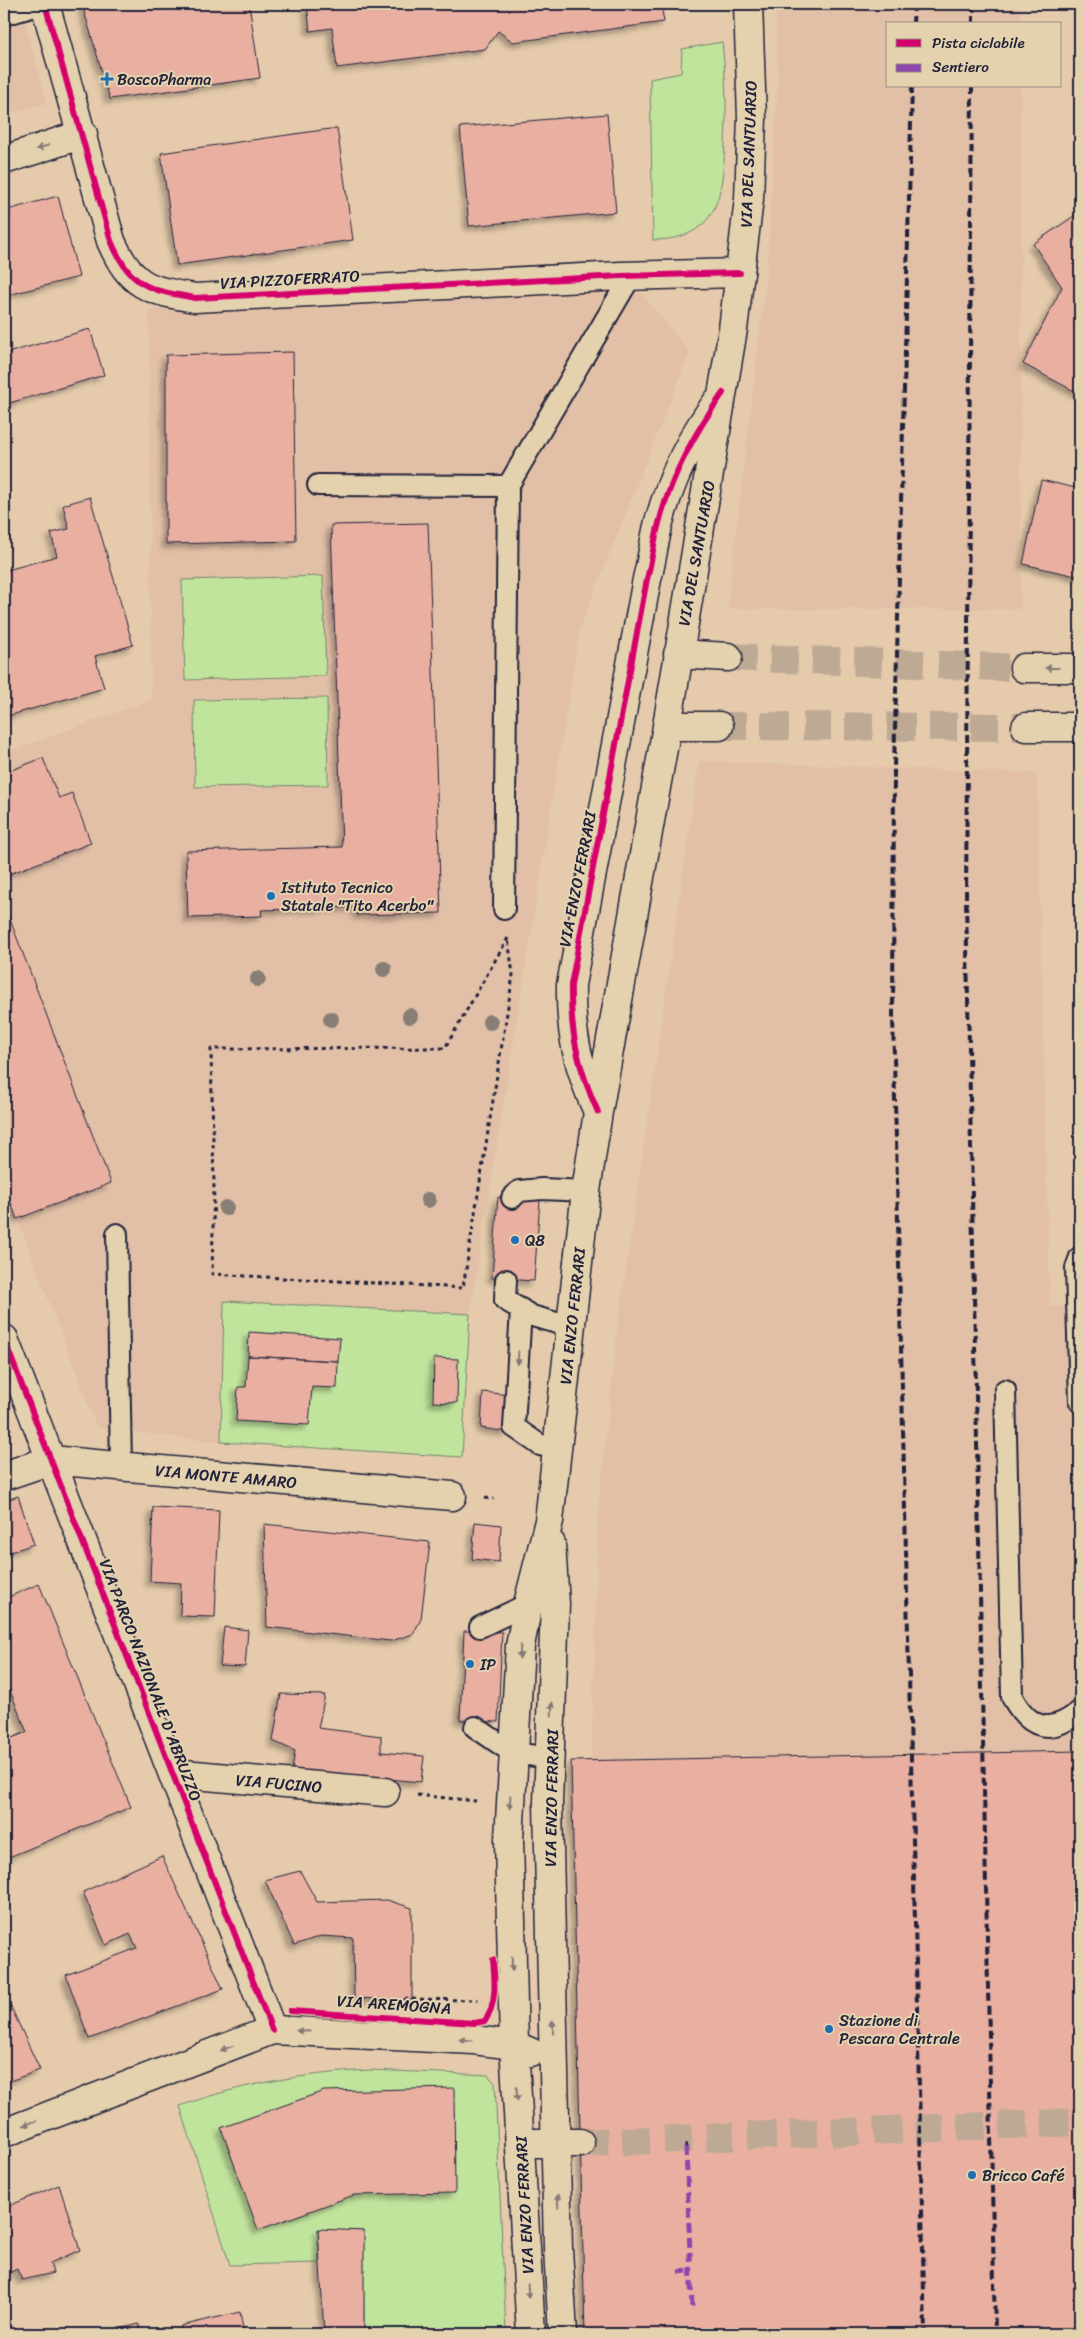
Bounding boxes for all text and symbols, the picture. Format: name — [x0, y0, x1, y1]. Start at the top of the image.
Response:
legend — [886, 22, 1062, 88]
text: Pista ciclabile — [932, 30, 1025, 56]
text: Sentiero — [932, 54, 989, 80]
place label: BoscoPharma — [117, 65, 211, 94]
marker: BoscoPharma — [101, 73, 113, 85]
street label: VIA DEL SANTUARIO — [731, 80, 766, 228]
one-way arrow — [36, 143, 51, 151]
street label: VIA PIZZOFERRATO — [219, 261, 361, 298]
street label: VIA DEL SANTUARIO — [669, 478, 724, 628]
one-way arrow — [1044, 664, 1060, 672]
street label: VIA ENZO FERRARI — [550, 807, 605, 949]
place label: Istituto Tecnico Statale "Tito Acerbo" — [280, 873, 434, 920]
marker: Istituto Tecnico Statale "Tito Acerbo" — [265, 890, 277, 902]
place label: Q8 — [525, 1226, 545, 1255]
marker: Q8 — [509, 1234, 521, 1246]
street label: VIA ENZO FERRARI — [551, 1244, 594, 1386]
one-way arrow — [514, 1350, 522, 1366]
street label: VIA MONTE AMARO — [154, 1456, 298, 1497]
street label: VIA PARCO NAZIONALE D'ABRUZZO — [91, 1555, 210, 1806]
one-way arrow — [516, 1644, 524, 1660]
place label: IP — [479, 1650, 496, 1679]
marker: IP — [464, 1658, 476, 1670]
one-way arrow — [548, 1701, 556, 1717]
street label: VIA ENZO FERRARI — [536, 1727, 567, 1867]
street label: VIA FUCINO — [235, 1765, 323, 1802]
one-way arrow — [506, 1794, 514, 1810]
one-way arrow — [508, 1957, 516, 1973]
street label: VIA AREMOGNA — [336, 1986, 452, 2023]
place label: Stazione di Pescara Centrale — [839, 2006, 960, 2053]
one-way arrow — [549, 2019, 557, 2035]
marker: Stazione di Pescara Centrale — [823, 2023, 835, 2035]
one-way arrow — [295, 2027, 311, 2035]
one-way arrow — [457, 2035, 473, 2043]
one-way arrow — [219, 2044, 234, 2052]
one-way arrow — [514, 2086, 522, 2102]
one-way arrow — [22, 2119, 37, 2127]
street label: VIA ENZO FERRARI — [506, 2134, 543, 2274]
place label: Bricco Café — [982, 2161, 1065, 2190]
marker: Bricco Café — [966, 2169, 978, 2181]
one-way arrow — [553, 2192, 561, 2208]
one-way arrow — [525, 2283, 533, 2299]

